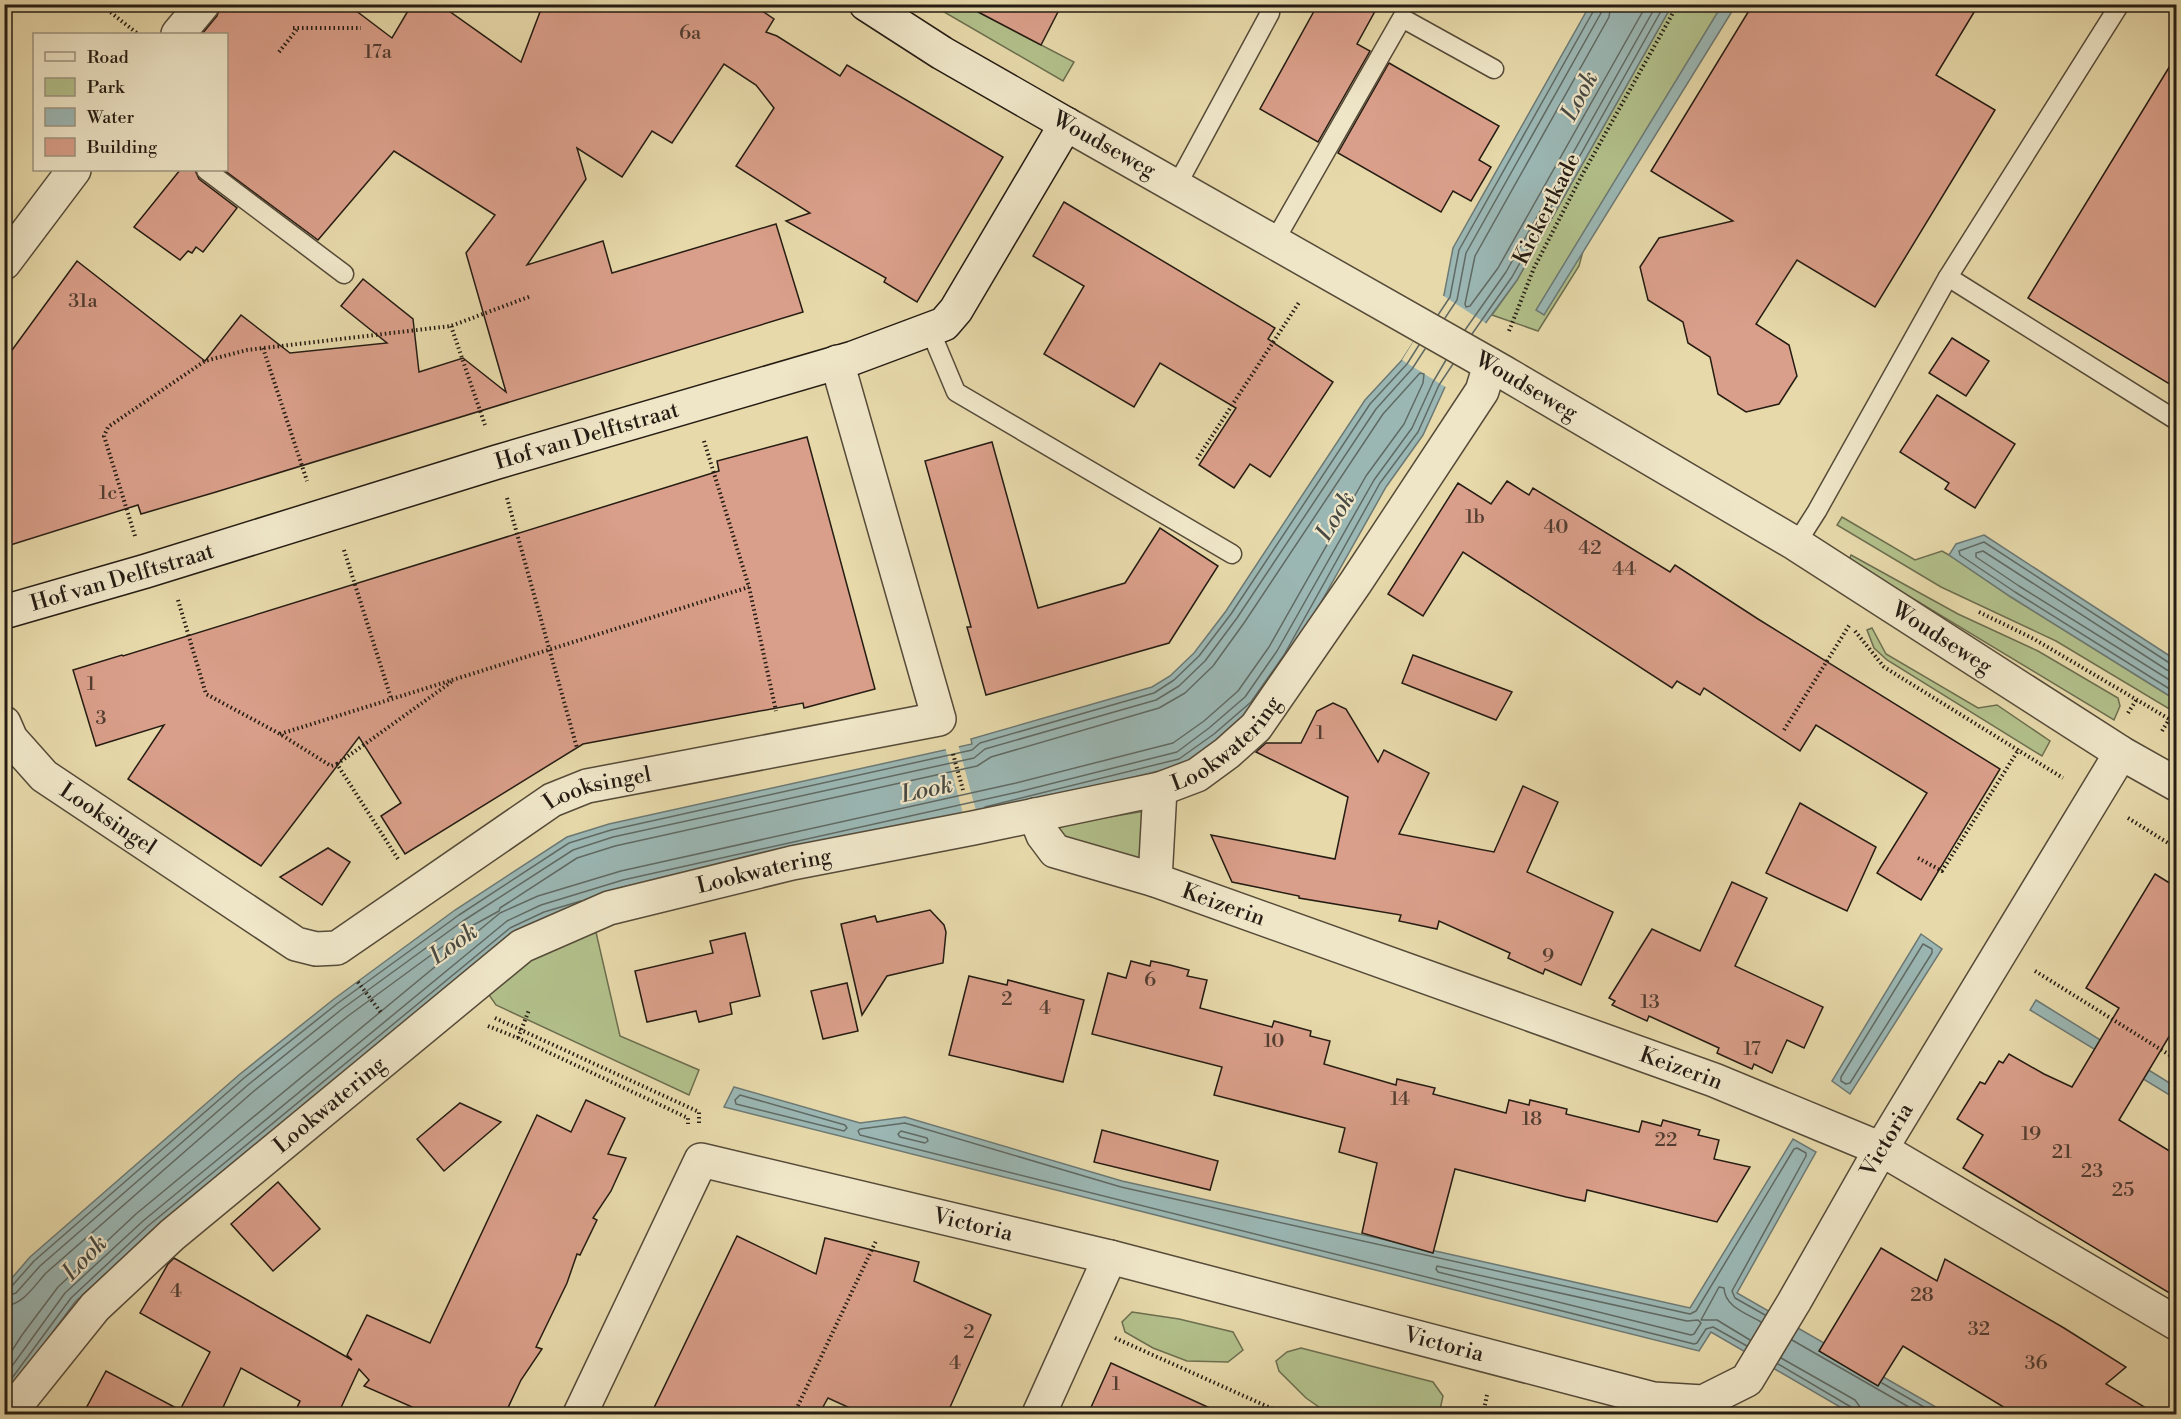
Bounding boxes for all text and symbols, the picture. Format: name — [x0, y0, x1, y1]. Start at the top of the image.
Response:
house number: 6a — [679, 21, 702, 46]
legend — [33, 33, 228, 171]
house number: 17a — [364, 40, 393, 65]
text: Road — [87, 46, 130, 69]
water label: Look — [1554, 66, 1605, 127]
text: Park — [87, 76, 126, 99]
street label: Woudseweg — [1047, 105, 1161, 185]
text: Water — [86, 106, 135, 129]
text: Building — [86, 136, 158, 159]
street label: Kickertkade — [1507, 149, 1587, 269]
house number: 31a — [68, 289, 99, 314]
street label: Woudseweg — [1470, 345, 1583, 427]
street label: Hof van Delftstraat — [492, 396, 682, 475]
house number: 1c — [99, 481, 117, 506]
water label: Look — [1309, 486, 1362, 547]
house number: 1b — [1465, 505, 1485, 530]
house number: 40 — [1543, 515, 1569, 540]
house number: 42 — [1578, 536, 1602, 561]
street label: Hof van Delftstraat — [27, 537, 217, 617]
house number: 44 — [1612, 557, 1636, 582]
street label: Woudseweg — [1886, 595, 1998, 681]
house number: 1 — [87, 672, 96, 697]
street label: Lookwatering — [1167, 690, 1287, 797]
house number: 3 — [95, 706, 107, 731]
house number: 1 — [1316, 721, 1325, 746]
street label: Looksingel — [538, 760, 654, 816]
water label: Look — [897, 770, 956, 810]
street label: Looksingel — [55, 777, 162, 861]
street label: Lookwatering — [694, 842, 834, 899]
street label: Keizerin — [1178, 877, 1269, 932]
water label: Look — [423, 917, 484, 972]
house number: 9 — [1542, 944, 1554, 969]
house number: 6 — [1144, 968, 1156, 993]
house number: 2 — [1001, 987, 1013, 1012]
house number: 13 — [1640, 990, 1660, 1015]
house number: 4 — [1039, 996, 1051, 1021]
house number: 10 — [1263, 1029, 1285, 1054]
house number: 17 — [1743, 1037, 1761, 1062]
street label: Keizerin — [1636, 1041, 1727, 1096]
street label: Lookwatering — [268, 1050, 392, 1159]
house number: 14 — [1390, 1087, 1410, 1112]
street label: Victoria — [1854, 1097, 1920, 1183]
house number: 18 — [1522, 1107, 1542, 1132]
house number: 19 — [2021, 1122, 2041, 1147]
house number: 22 — [1655, 1128, 1677, 1153]
house number: 21 — [2052, 1140, 2073, 1165]
house number: 23 — [2081, 1159, 2103, 1184]
house number: 25 — [2112, 1178, 2134, 1203]
street label: Victoria — [930, 1202, 1017, 1247]
water label: Look — [55, 1229, 114, 1288]
house number: 4 — [170, 1279, 182, 1304]
house number: 28 — [1910, 1283, 1934, 1308]
house number: 32 — [1968, 1317, 1990, 1342]
house number: 2 — [963, 1320, 975, 1345]
street label: Victoria — [1400, 1321, 1488, 1368]
house number: 4 — [949, 1351, 961, 1376]
house number: 36 — [2024, 1351, 2048, 1376]
house number: 1 — [1112, 1372, 1121, 1397]

